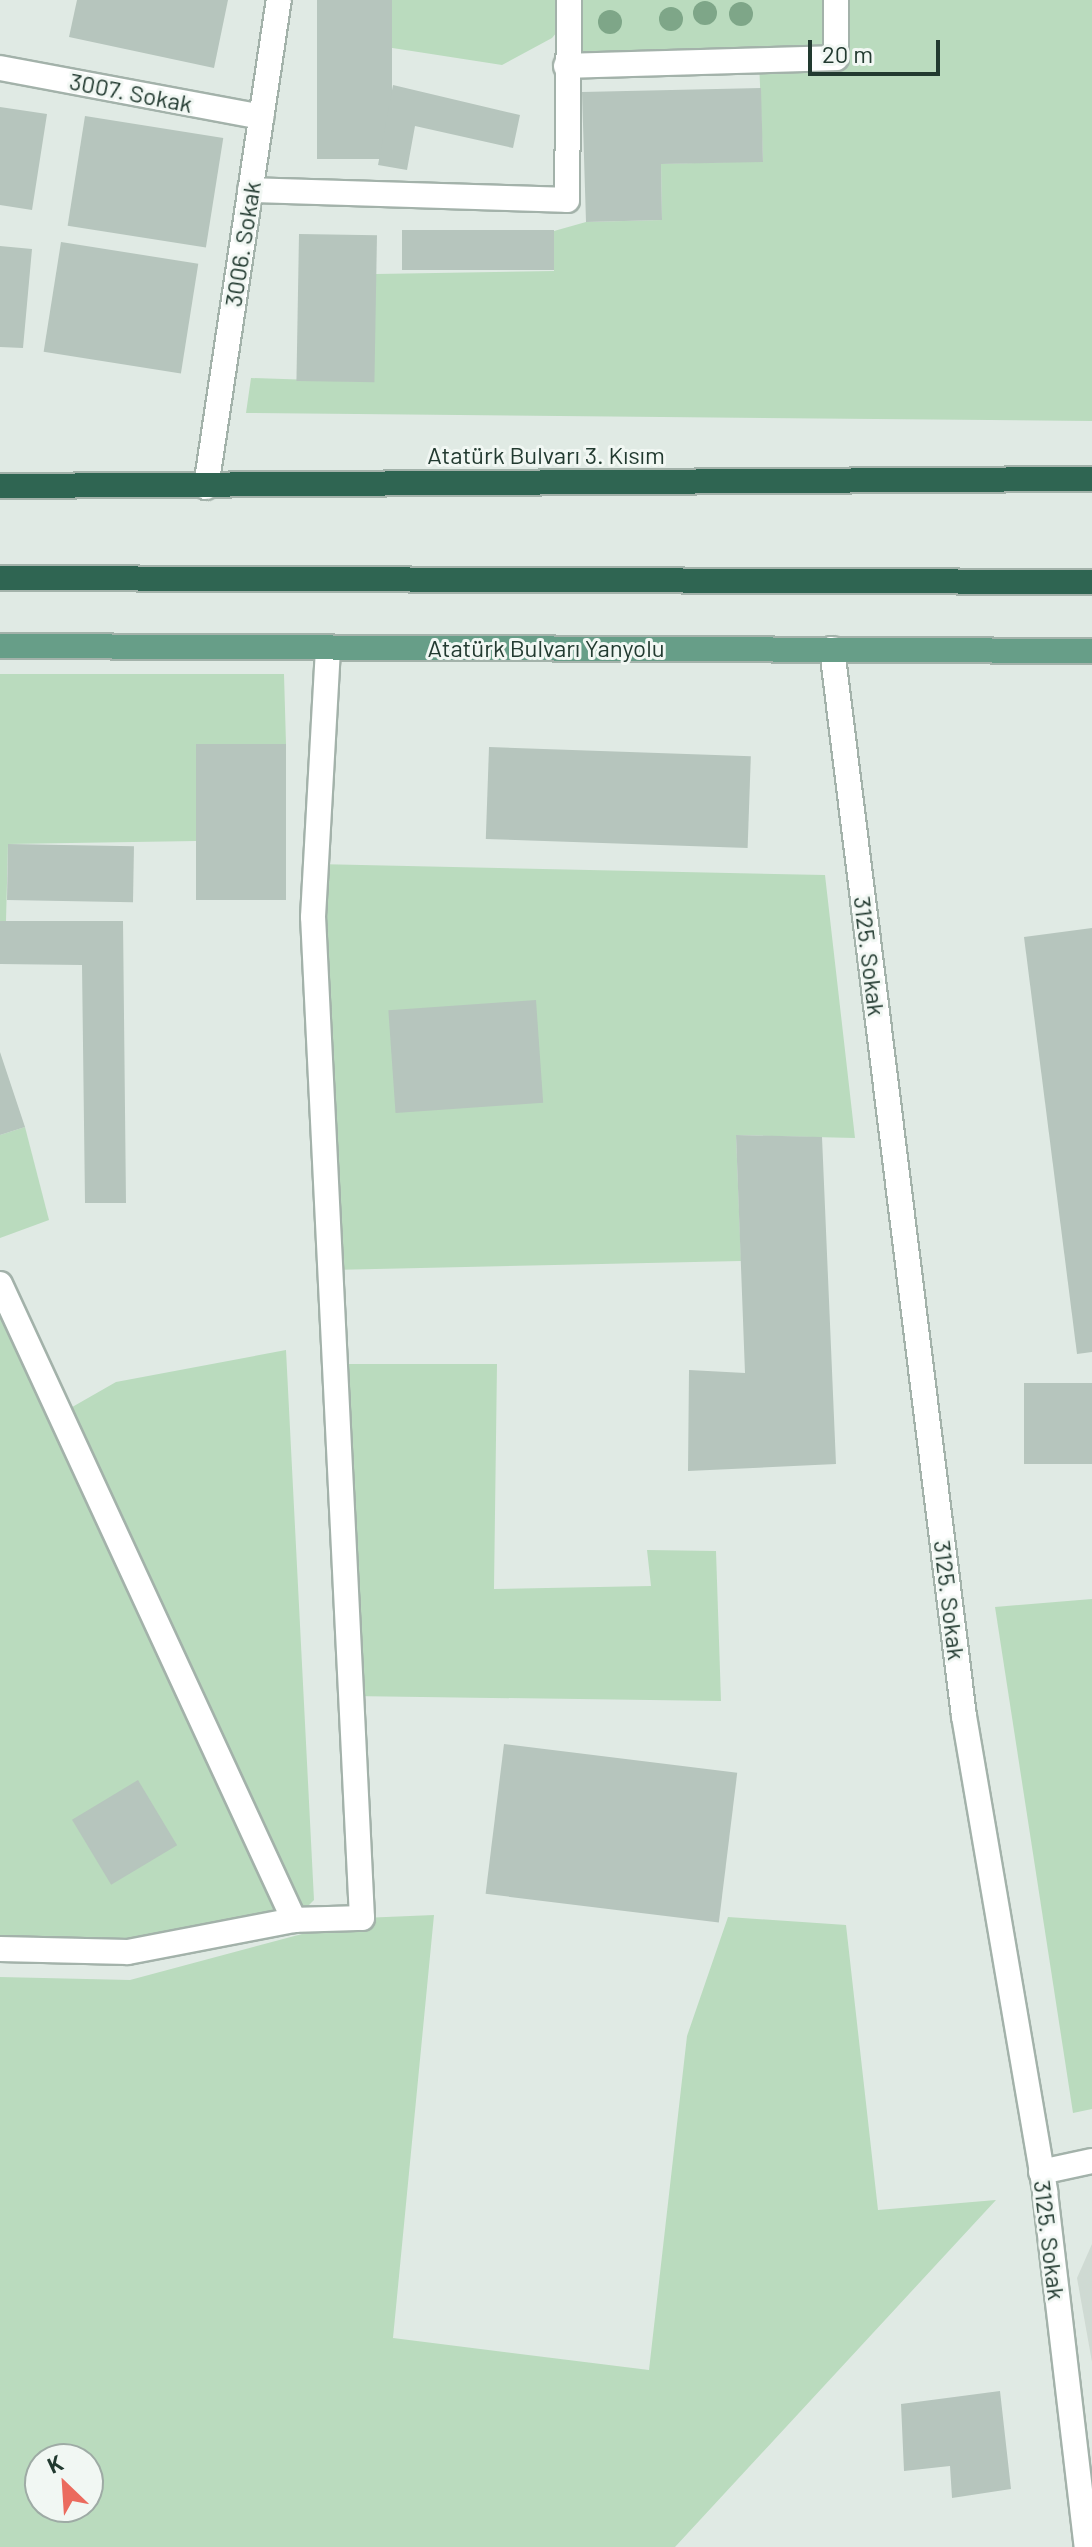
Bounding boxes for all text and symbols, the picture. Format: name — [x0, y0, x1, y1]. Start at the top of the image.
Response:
scale bar — [812, 24, 944, 74]
text: 20 m — [822, 39, 873, 68]
street label: 3007. Sokak — [67, 66, 195, 118]
street label: 3006. Sokak — [218, 179, 266, 309]
street label: Atatürk Bulvarı 3. Kısım — [427, 441, 665, 469]
street label: Atatürk Bulvarı Yanyolu — [427, 634, 665, 662]
street label: 3125. Sokak — [848, 894, 892, 1018]
street label: 3125. Sokak — [928, 1538, 972, 1662]
street label: 3125. Sokak — [1028, 2178, 1072, 2302]
north arrow — [24, 2443, 104, 2523]
text: K — [43, 2448, 66, 2478]

